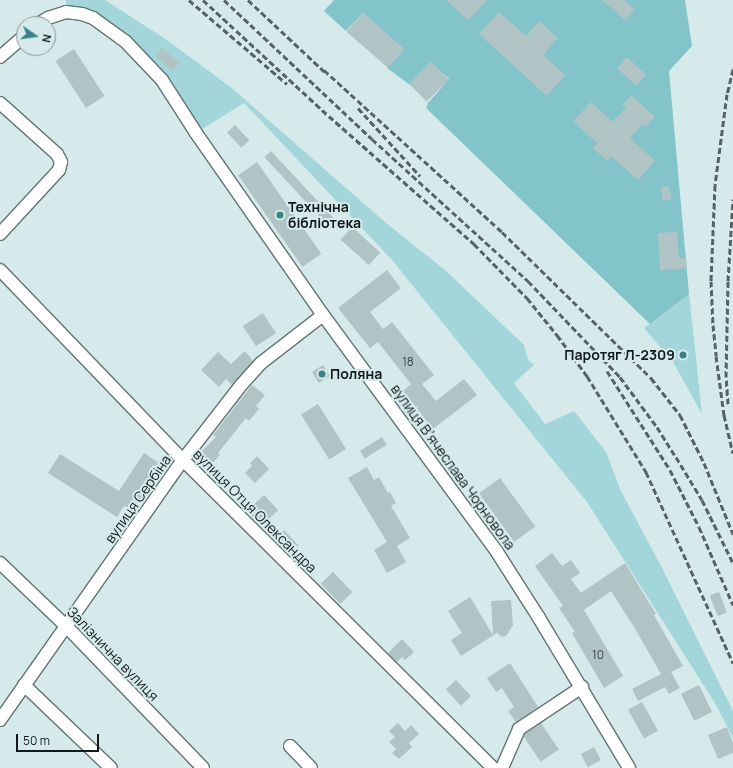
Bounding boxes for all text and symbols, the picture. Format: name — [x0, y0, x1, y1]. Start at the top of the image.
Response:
north arrow — [16, 16, 56, 56]
text: N — [39, 33, 55, 44]
place label: Технічна бібліотека — [288, 199, 361, 232]
marker: Технічна бібліотека — [275, 210, 285, 220]
place label: Паротяг Л-2309 — [564, 347, 675, 363]
marker: Паротяг Л-2309 — [678, 350, 688, 360]
house number: 18 — [402, 355, 414, 369]
place label: Поляна — [330, 366, 382, 382]
marker: Поляна — [317, 369, 327, 379]
street label: вулиця Вʼячеслава Чорновола — [387, 381, 519, 553]
street label: вулиця Отця Олександра — [190, 446, 320, 576]
street label: вулиця Сербіна — [101, 452, 175, 546]
street label: Залізнична вулиця — [64, 603, 162, 705]
house number: 10 — [592, 648, 604, 662]
scale bar — [18, 726, 101, 752]
text: 50 m — [23, 732, 50, 749]

